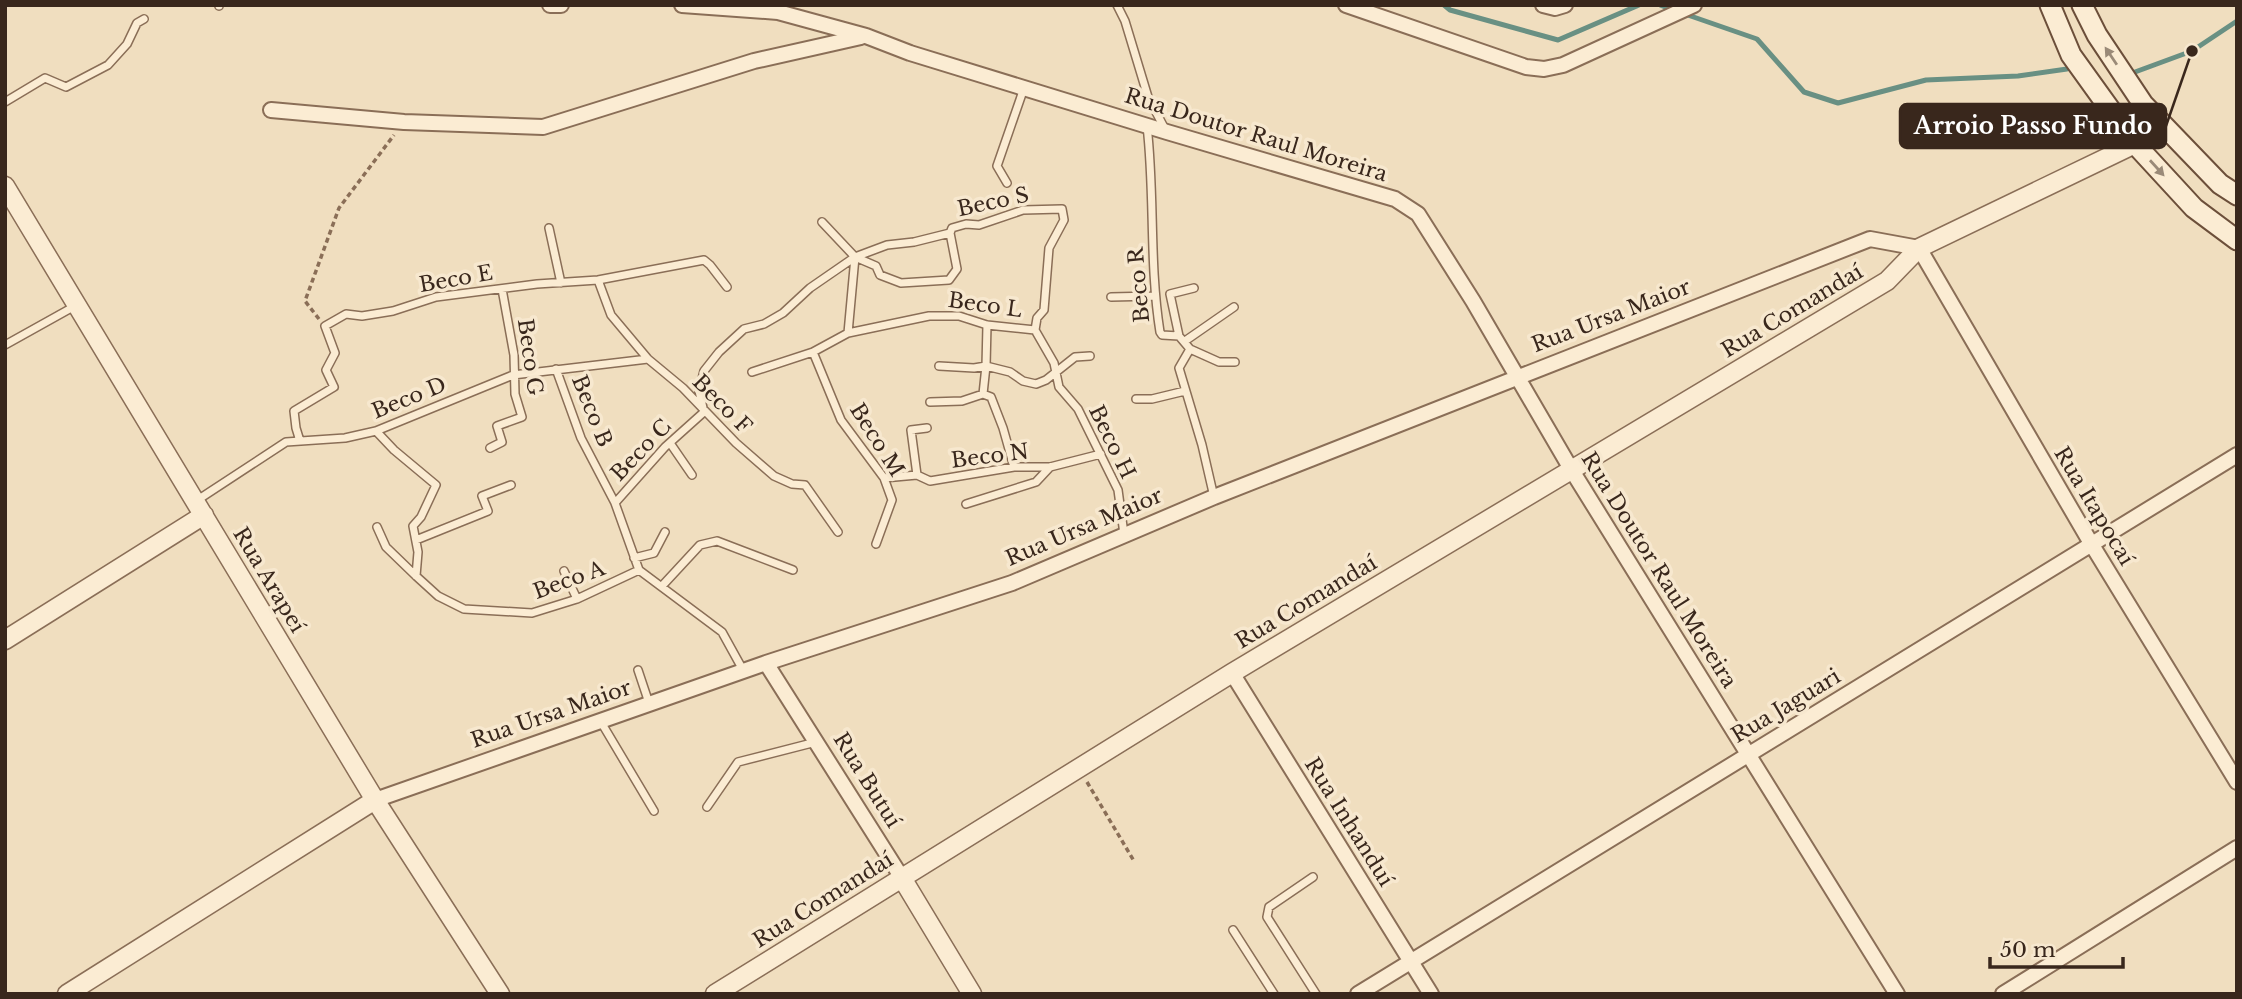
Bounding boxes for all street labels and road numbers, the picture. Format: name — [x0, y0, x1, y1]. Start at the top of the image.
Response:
street label: Rua Doutor Raul Moreira — [1121, 83, 1391, 188]
street label: Beco S — [955, 182, 1031, 222]
street label: Beco R — [1123, 245, 1155, 324]
street label: Rua Comandaí — [1717, 258, 1868, 363]
street label: Beco E — [417, 260, 495, 298]
street label: Rua Ursa Maior — [1528, 274, 1694, 358]
street label: Beco L — [946, 287, 1024, 323]
street label: Beco G — [512, 317, 548, 397]
street label: Beco F — [687, 369, 757, 439]
street label: Beco D — [368, 371, 450, 425]
street label: Beco B — [566, 371, 618, 451]
street label: Beco M — [844, 398, 910, 482]
street label: Beco H — [1083, 401, 1141, 483]
street label: Beco C — [605, 414, 677, 486]
street label: Beco N — [950, 438, 1030, 474]
street label: Rua Itapocaí — [2048, 442, 2140, 571]
street label: Rua Doutor Raul Moreira — [1576, 447, 1743, 693]
street label: Rua Ursa Maior — [1002, 482, 1166, 572]
street label: Rua Arapeí — [227, 523, 311, 638]
street label: Rua Comandaí — [1231, 549, 1382, 654]
street label: Beco A — [530, 555, 609, 605]
street label: Rua Jaguari — [1727, 663, 1845, 749]
street label: Rua Ursa Maior — [467, 674, 635, 754]
street label: Rua Butuí — [828, 728, 907, 833]
street label: Rua Inhanduí — [1299, 753, 1399, 892]
street label: Rua Comandaí — [748, 846, 899, 953]

